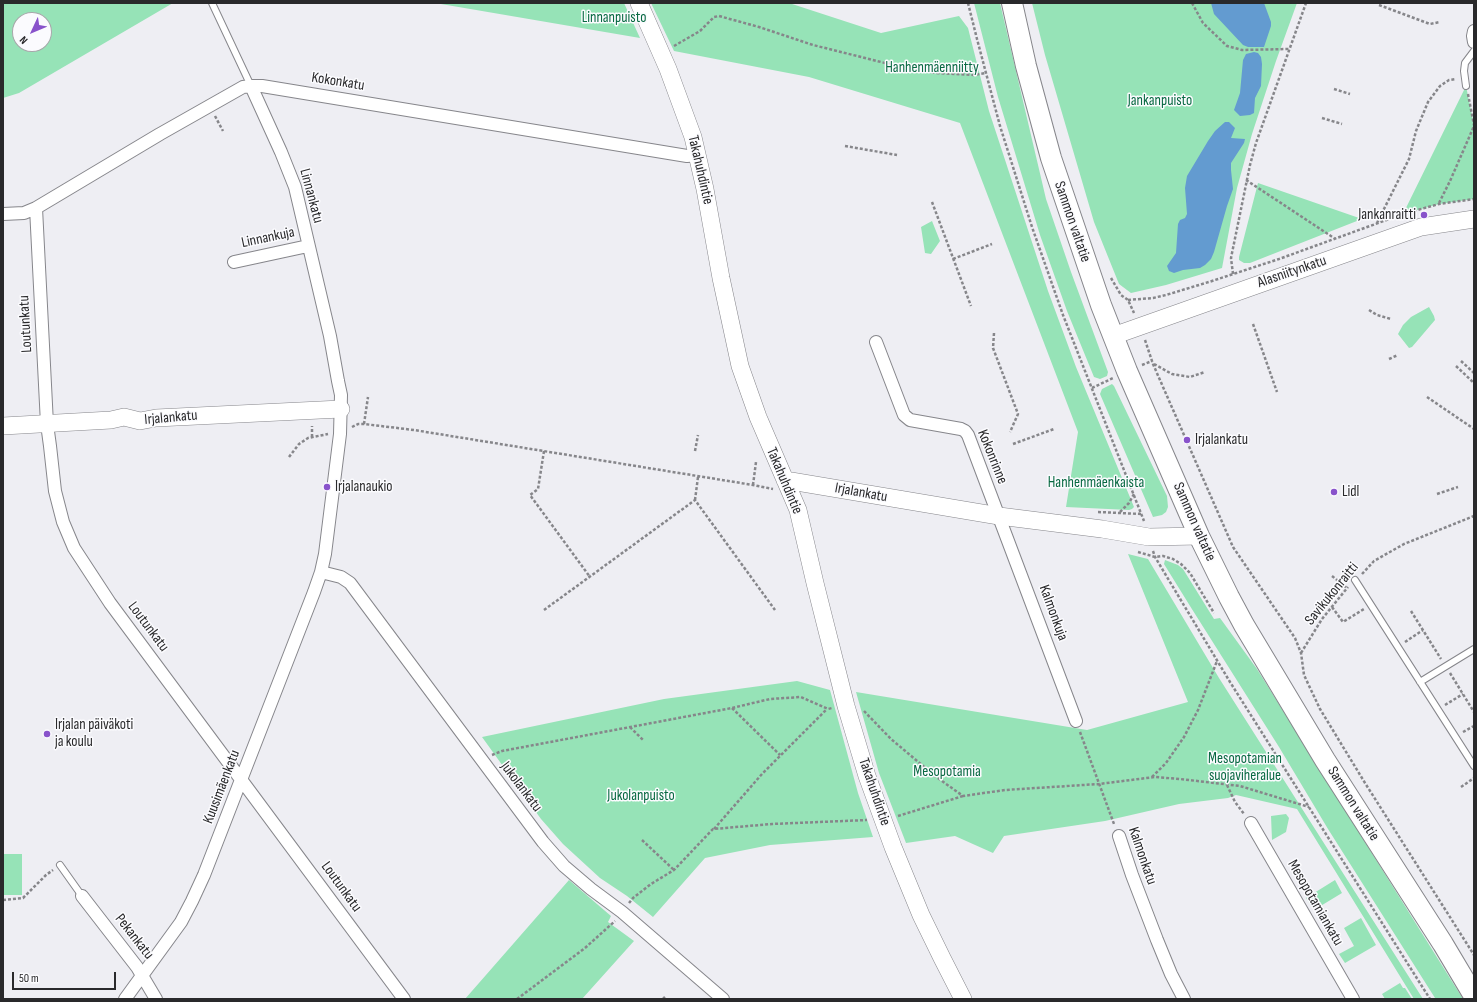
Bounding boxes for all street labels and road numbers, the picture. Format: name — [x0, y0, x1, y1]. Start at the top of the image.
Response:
street label: Kokonkatu — [310, 69, 366, 95]
street label: Takahuhdintie — [683, 134, 717, 206]
street label: Linnankatu — [295, 167, 327, 225]
street label: Sammon valtatie — [1050, 179, 1094, 265]
street label: Linnankuja — [240, 224, 296, 252]
street label: Alasniitynkatu — [1255, 252, 1329, 292]
street label: Loutunkatu — [16, 295, 36, 353]
street label: Irjalankatu — [144, 407, 198, 429]
street label: Kokonrinne — [973, 427, 1011, 487]
street label: Takahuhdintie — [762, 445, 806, 517]
street label: Irjalankatu — [833, 480, 889, 506]
street label: Sammon valtatie — [1169, 480, 1219, 564]
street label: Savikukonraitti — [1301, 559, 1363, 629]
street label: Kalmonkuja — [1035, 583, 1071, 643]
street label: Loutunkatu — [124, 599, 172, 655]
street label: Kuusimäenkatu — [200, 748, 244, 826]
street label: Takahuhdintie — [854, 756, 894, 828]
street label: Jukolankatu — [496, 758, 546, 816]
street label: Sammon valtatie — [1323, 763, 1383, 845]
street label: Kalmonkatu — [1124, 825, 1160, 887]
street label: Mesopotamiankatu — [1283, 857, 1347, 949]
street label: Loutunkatu — [317, 858, 365, 916]
street label: Pekankatu — [111, 911, 157, 963]

